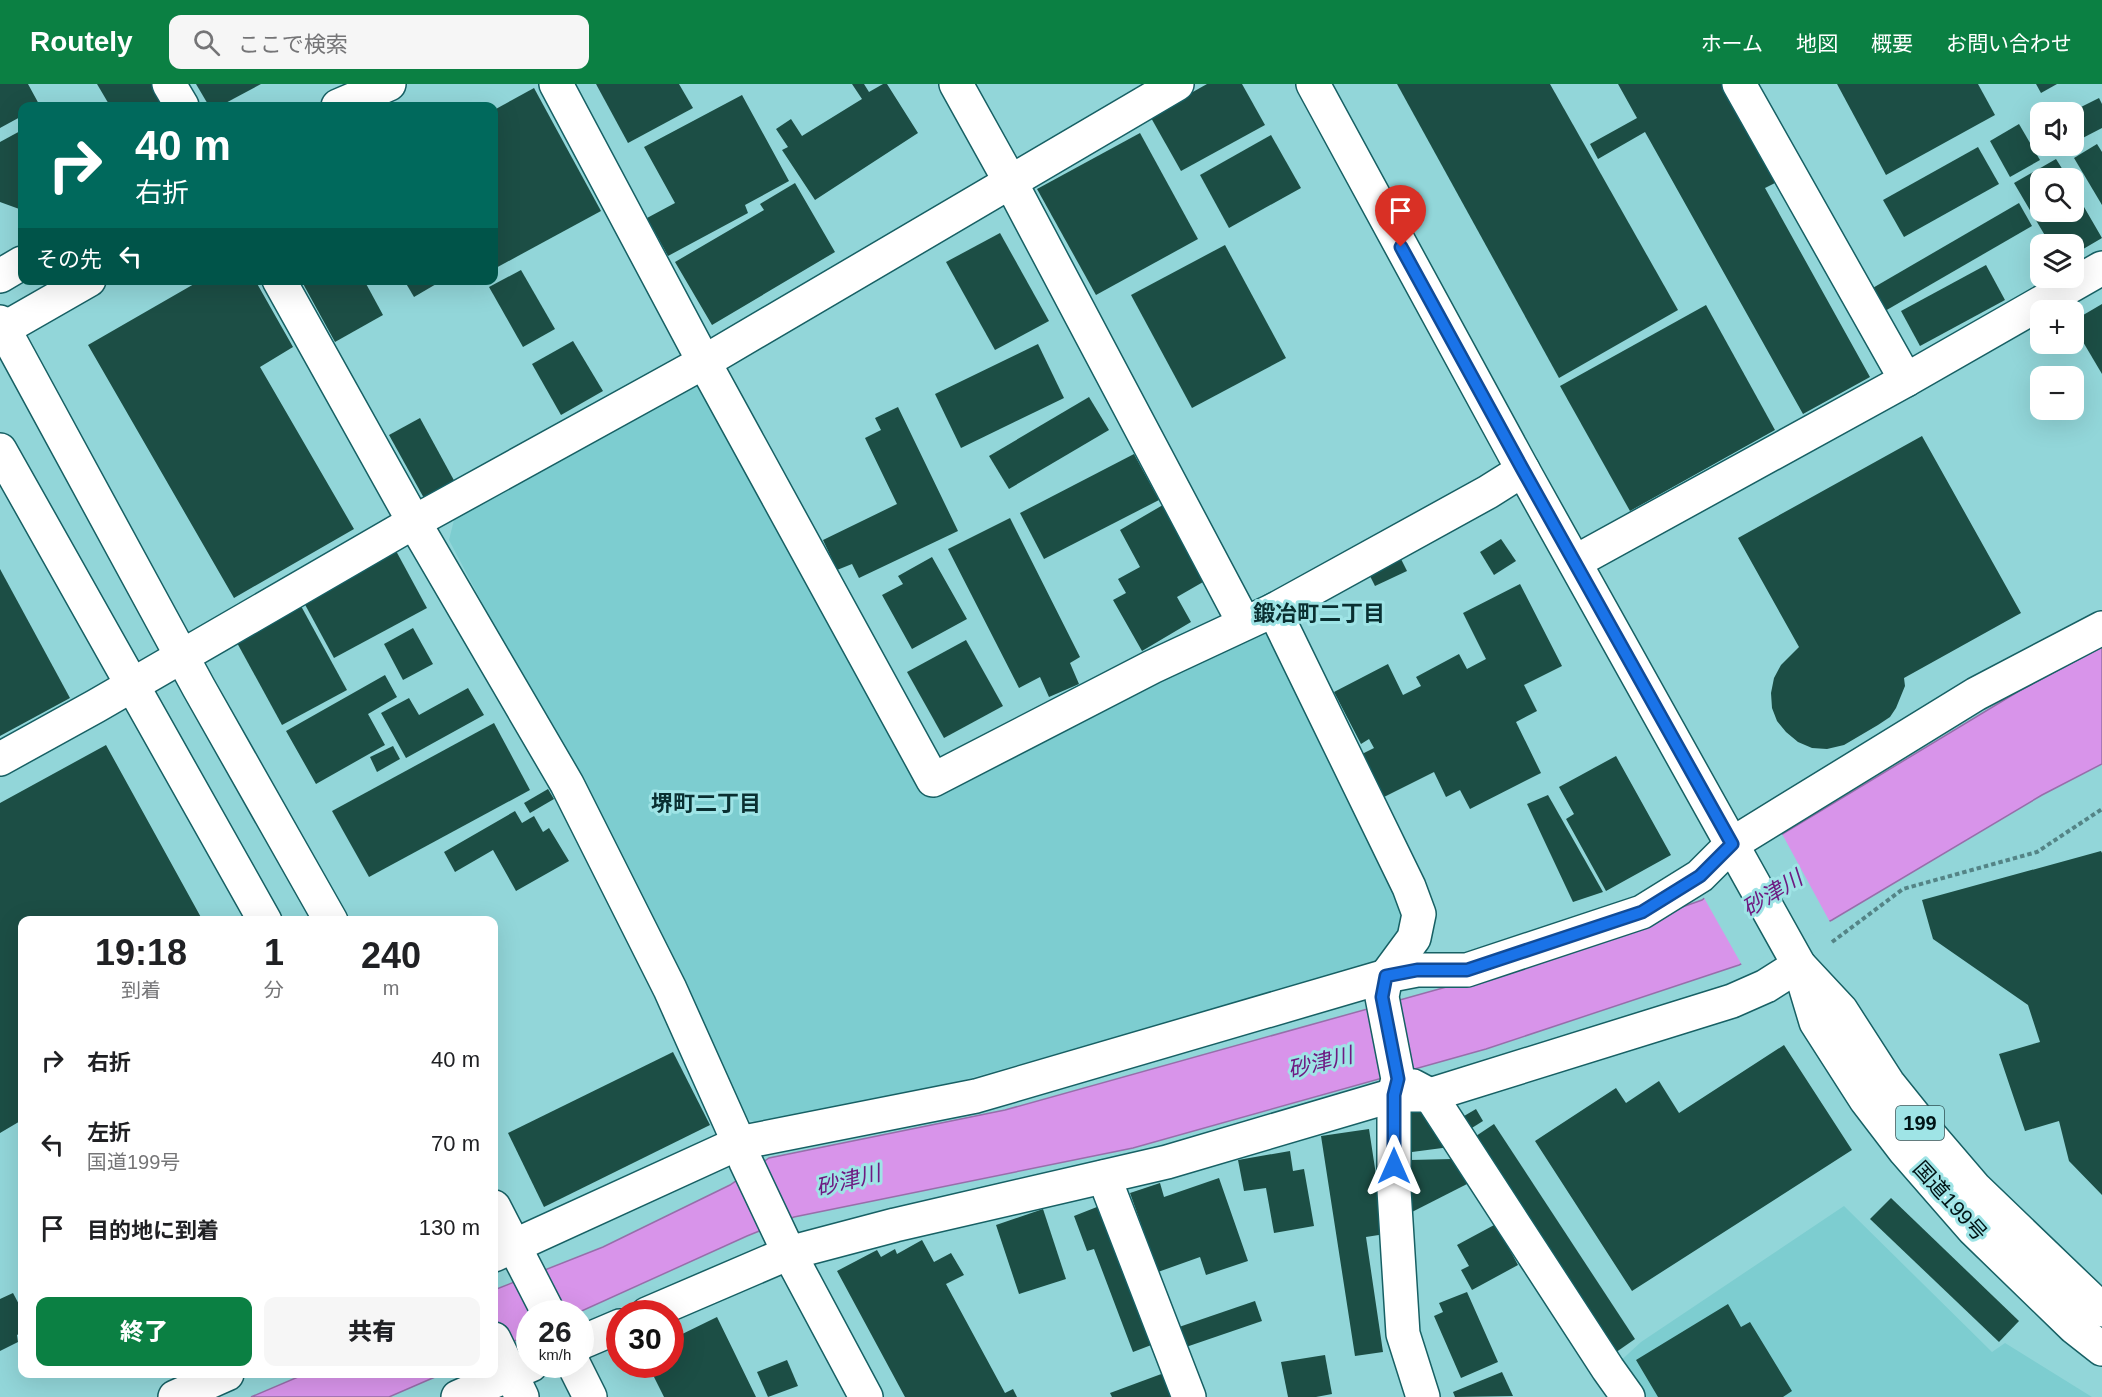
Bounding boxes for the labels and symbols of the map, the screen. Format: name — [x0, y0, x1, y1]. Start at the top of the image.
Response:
pin — [1375, 185, 1426, 247]
district label: 鍛冶町二丁目 — [1253, 601, 1385, 626]
district label: 堺町二丁目 — [651, 791, 761, 816]
water label: 砂津川 — [1738, 864, 1809, 922]
water label: 砂津川 — [1285, 1042, 1357, 1083]
road number: 199 — [1896, 1106, 1944, 1140]
position arrow — [1362, 1134, 1426, 1198]
street label: 国道199号 — [1909, 1157, 1992, 1245]
water label: 砂津川 — [813, 1160, 885, 1201]
speed limit sign: 30 — [606, 1300, 684, 1378]

